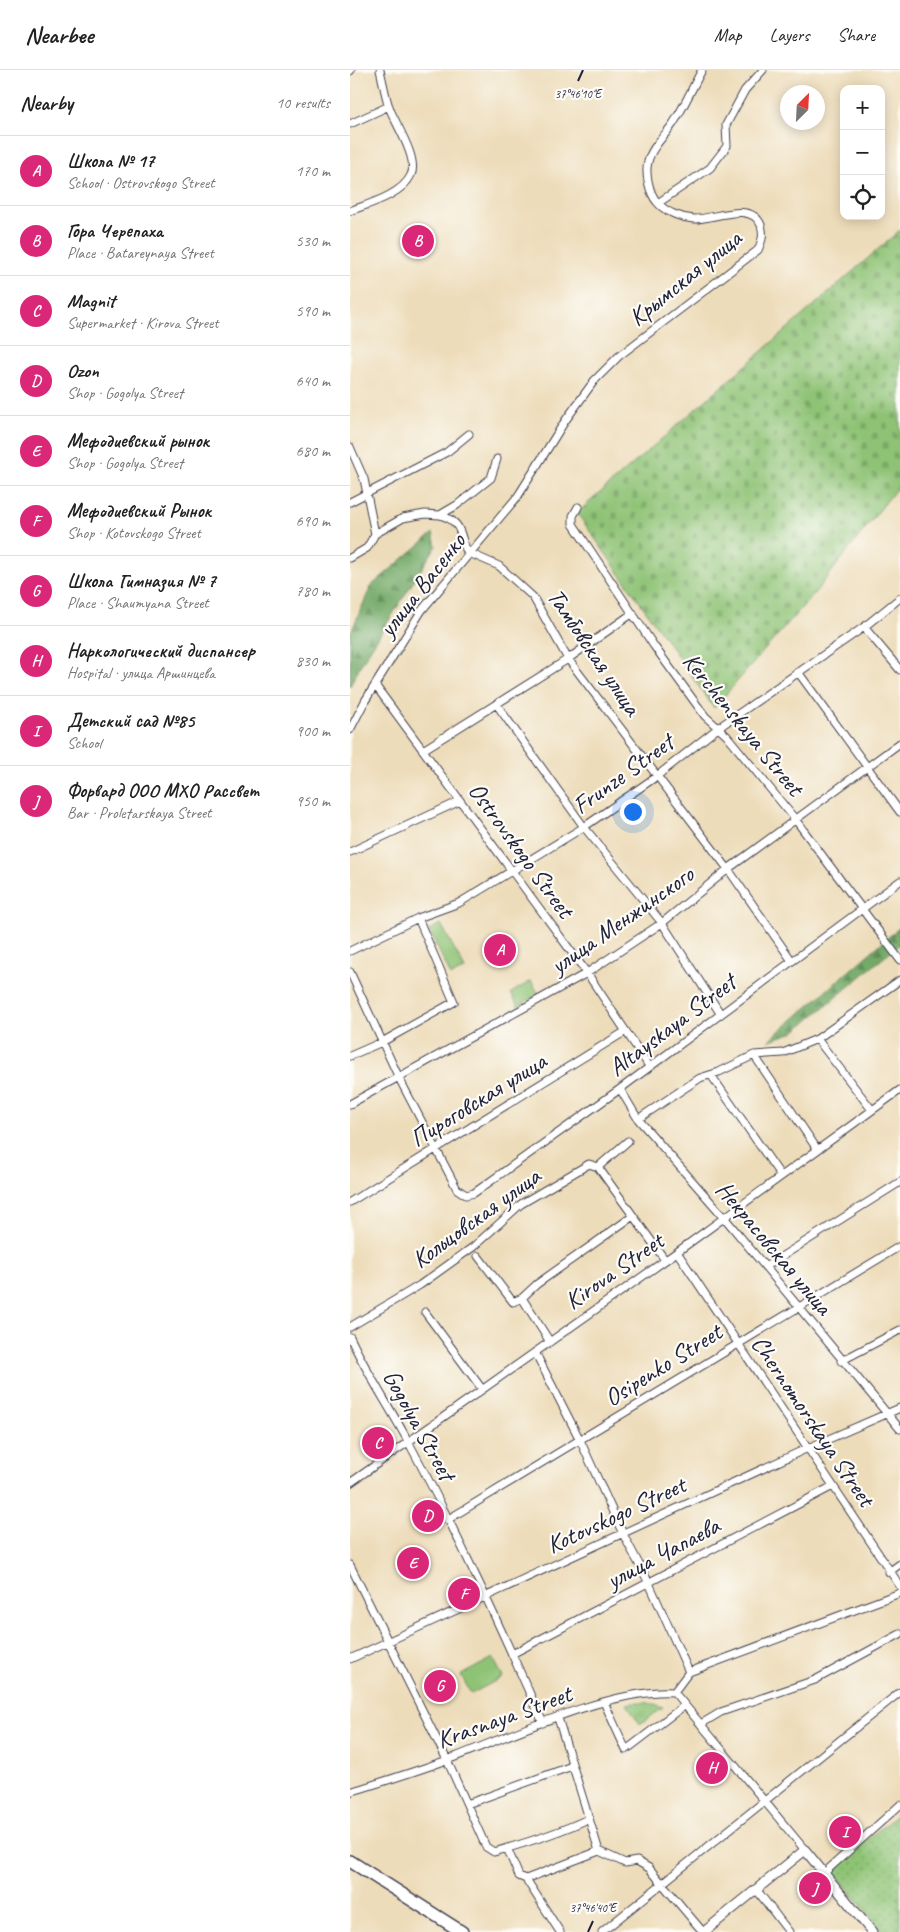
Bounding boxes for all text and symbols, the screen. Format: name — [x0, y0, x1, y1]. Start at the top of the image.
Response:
text: Nearbee — [25, 20, 93, 50]
text: Map — [714, 24, 742, 46]
text: Layers — [770, 24, 809, 46]
text: Share — [837, 24, 875, 46]
north arrow — [780, 85, 825, 130]
map controls — [840, 85, 885, 220]
button: + — [840, 85, 885, 130]
text: 37°46'10"E — [555, 86, 603, 102]
text: Nearby — [20, 90, 73, 116]
text: 10 results — [276, 93, 330, 113]
button: − — [840, 130, 885, 175]
text: Школа № 17 — [67, 149, 154, 173]
text: A — [32, 161, 40, 181]
text: 170 m — [296, 161, 330, 181]
text: School · Ostrovskogo Street — [67, 173, 214, 193]
button: locate — [840, 175, 885, 220]
text: Гора Черепаха — [67, 219, 163, 243]
street label: Крымская улица — [622, 221, 750, 333]
pin: B — [402, 222, 434, 260]
text: B — [32, 231, 40, 251]
text: 530 m — [296, 231, 330, 251]
text: Place · Batareynaya Street — [67, 243, 214, 263]
text: Magnit — [67, 289, 115, 313]
text: C — [32, 301, 40, 321]
text: 590 m — [296, 301, 330, 321]
text: Supermarket · Kirova Street — [67, 313, 219, 333]
text: Ozon — [67, 359, 99, 383]
text: D — [31, 371, 41, 391]
text: 640 m — [296, 371, 330, 391]
text: Shop · Gogolya Street — [67, 383, 183, 403]
text: Мефодиевский рынок — [67, 429, 209, 453]
text: E — [32, 441, 40, 461]
text: 680 m — [296, 441, 330, 461]
text: Shop · Gogolya Street — [67, 453, 183, 473]
text: Мефодиевский Рынок — [67, 499, 211, 523]
text: F — [32, 511, 40, 531]
text: 690 m — [296, 511, 330, 531]
text: Shop · Kotovskogo Street — [67, 523, 201, 543]
street label: улица Васенко — [370, 526, 473, 645]
text: Школа Гимназия № 7 — [67, 569, 216, 593]
text: G — [32, 581, 40, 601]
text: 780 m — [296, 581, 330, 601]
street label: Тамбовская улица — [540, 582, 649, 723]
text: Place · Shaumyana Street — [67, 593, 209, 613]
text: Наркологический диспансер — [67, 639, 255, 663]
street label: Kerchenskaya Street — [675, 646, 812, 804]
text: H — [31, 651, 41, 671]
text: 830 m — [296, 651, 330, 671]
text: Hospital · улица Аршинцева — [67, 663, 215, 683]
text: Детский сад №85 — [67, 709, 194, 733]
text: I — [33, 721, 39, 741]
text: 900 m — [296, 721, 330, 741]
street label: Frunze Street — [566, 724, 683, 821]
text: School — [67, 733, 101, 753]
street label: Ostrovskogo Street — [461, 776, 583, 926]
text: Форвард ООО МХО Рассвет — [67, 779, 258, 803]
text: J — [33, 791, 39, 811]
text: 950 m — [296, 791, 330, 811]
your location — [620, 799, 646, 825]
text: Bar · Proletarskaya Street — [67, 803, 211, 823]
street label: улица Менжинского — [542, 858, 701, 983]
pin: A — [484, 931, 516, 969]
street label: Altayskaya Street — [602, 964, 745, 1083]
street label: Пироговская улица — [404, 1044, 554, 1155]
street label: Кольцовская улица — [405, 1159, 548, 1275]
street label: Некрасовская улица — [709, 1174, 841, 1323]
street label: Kirova Street — [558, 1224, 672, 1317]
street label: Osipenko Street — [598, 1315, 730, 1414]
street label: Chernomorskaya Street — [744, 1329, 884, 1515]
street label: Gogolya Street — [375, 1364, 464, 1489]
pin: C — [362, 1424, 394, 1462]
street label: Kotovskogo Street — [541, 1468, 693, 1561]
pin: D — [412, 1497, 444, 1535]
street label: улица Чапаева — [599, 1509, 727, 1597]
pin: E — [397, 1544, 429, 1582]
pin: F — [448, 1575, 480, 1613]
pin: G — [424, 1667, 456, 1705]
street label: Krasnaya Street — [432, 1677, 578, 1756]
pin: H — [696, 1749, 728, 1787]
pin: I — [829, 1813, 861, 1851]
pin: J — [799, 1869, 831, 1907]
text: 37°46'40"E — [570, 1900, 618, 1916]

